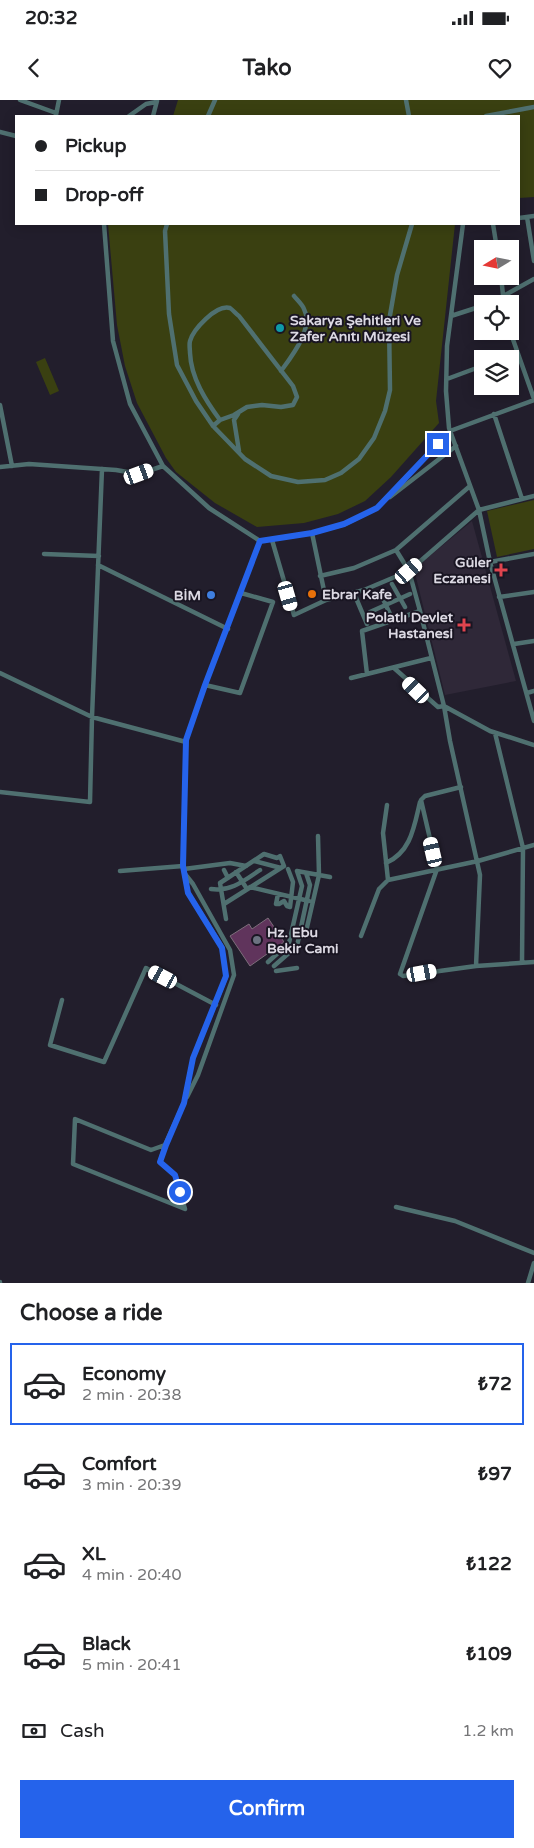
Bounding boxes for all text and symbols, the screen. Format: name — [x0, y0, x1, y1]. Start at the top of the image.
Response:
text: 20:32 — [25, 7, 78, 29]
icon: back — [20, 54, 48, 82]
icon: heart — [486, 54, 514, 82]
text: Tako — [242, 55, 292, 81]
text: Pickup — [65, 135, 126, 157]
text: Drop-off — [65, 184, 144, 206]
north arrow — [474, 240, 519, 285]
map controls — [474, 240, 519, 395]
button: locate — [474, 295, 519, 340]
place label: Sakarya Şehitleri Ve Zafer Anıtı Müzesi — [290, 312, 421, 345]
marker: Sakarya Şehitleri Ve Zafer Anıtı Müzesi — [274, 322, 286, 334]
button: layers — [474, 350, 519, 395]
route end — [427, 433, 449, 455]
car — [122, 462, 155, 486]
place label: Güler Eczanesi — [433, 554, 492, 587]
car — [392, 555, 425, 587]
marker: Güler Eczanesi — [495, 564, 507, 576]
car — [276, 580, 299, 612]
place label: Ebrar Kafe — [322, 586, 392, 603]
place label: BİM — [174, 587, 201, 604]
marker: Ebrar Kafe — [306, 588, 318, 600]
marker: BİM — [205, 589, 217, 601]
place label: Polatlı Devlet Hastanesi — [366, 609, 454, 642]
marker: Polatlı Devlet Hastanesi — [457, 618, 471, 632]
car — [399, 674, 432, 706]
car — [422, 836, 443, 868]
place label: Hz. Ebu Bekir Cami — [267, 924, 339, 957]
marker: Hz. Ebu Bekir Cami — [251, 934, 263, 946]
car — [146, 963, 179, 991]
car — [405, 963, 438, 983]
route start — [169, 1181, 191, 1203]
text: Choose a ride — [20, 1300, 163, 1326]
icon: car — [22, 1362, 67, 1407]
text: Economy — [82, 1363, 166, 1385]
text: ₺72 — [478, 1373, 512, 1395]
text: 2 min · 20:38 — [82, 1385, 181, 1405]
icon: car — [22, 1452, 67, 1497]
text: Comfort — [82, 1453, 156, 1475]
text: ₺97 — [478, 1463, 512, 1485]
text: 3 min · 20:39 — [82, 1475, 181, 1495]
icon: car — [22, 1542, 67, 1587]
text: XL — [82, 1543, 106, 1565]
text: ₺122 — [466, 1553, 512, 1575]
text: 4 min · 20:40 — [82, 1565, 181, 1585]
icon: car — [22, 1632, 67, 1677]
text: Black — [82, 1633, 131, 1655]
text: ₺109 — [466, 1643, 512, 1665]
text: 5 min · 20:41 — [82, 1655, 181, 1675]
icon: cash — [20, 1717, 48, 1745]
text: Cash — [60, 1720, 105, 1742]
text: 1.2 km — [462, 1721, 514, 1741]
button: Confirm — [20, 1780, 514, 1838]

